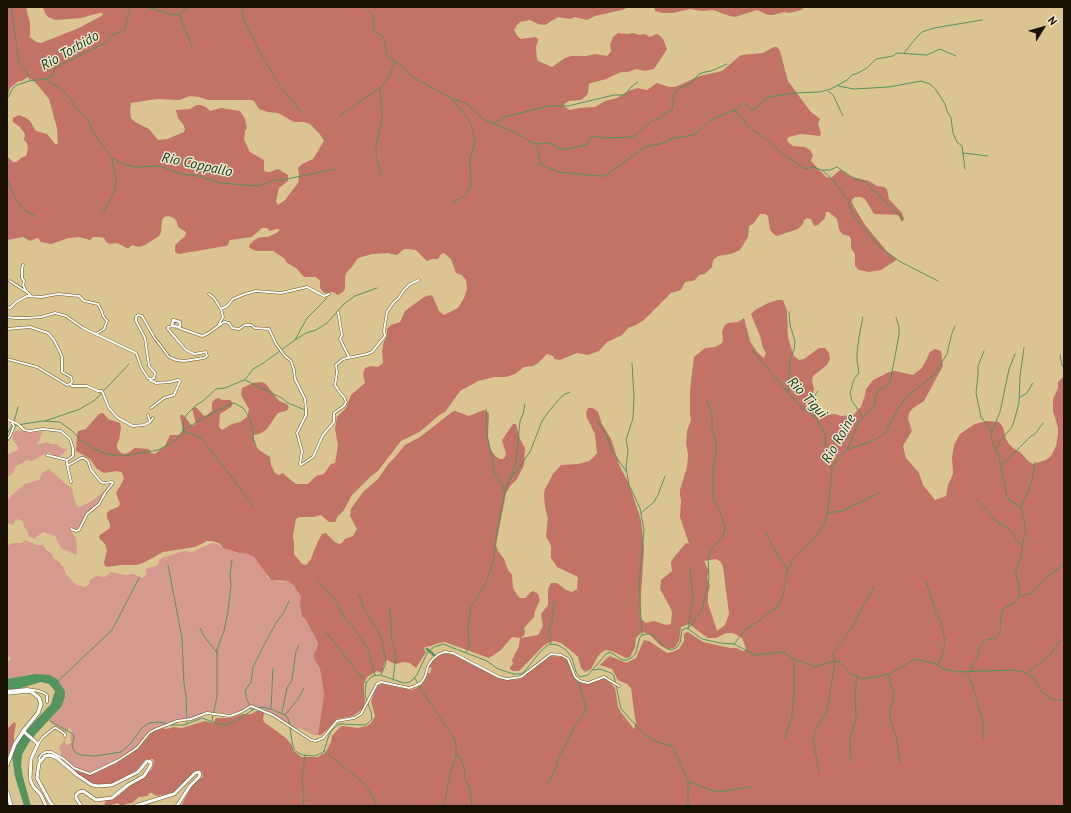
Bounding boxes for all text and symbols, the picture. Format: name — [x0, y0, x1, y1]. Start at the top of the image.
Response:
north arrow — [1023, 8, 1063, 48]
text: N — [1045, 14, 1060, 28]
water label: Rio Torbido — [38, 28, 102, 74]
water label: Rio Coppallo — [160, 149, 234, 181]
water label: Rio Tigui — [784, 374, 830, 422]
water label: Rio Roine — [818, 412, 860, 466]

